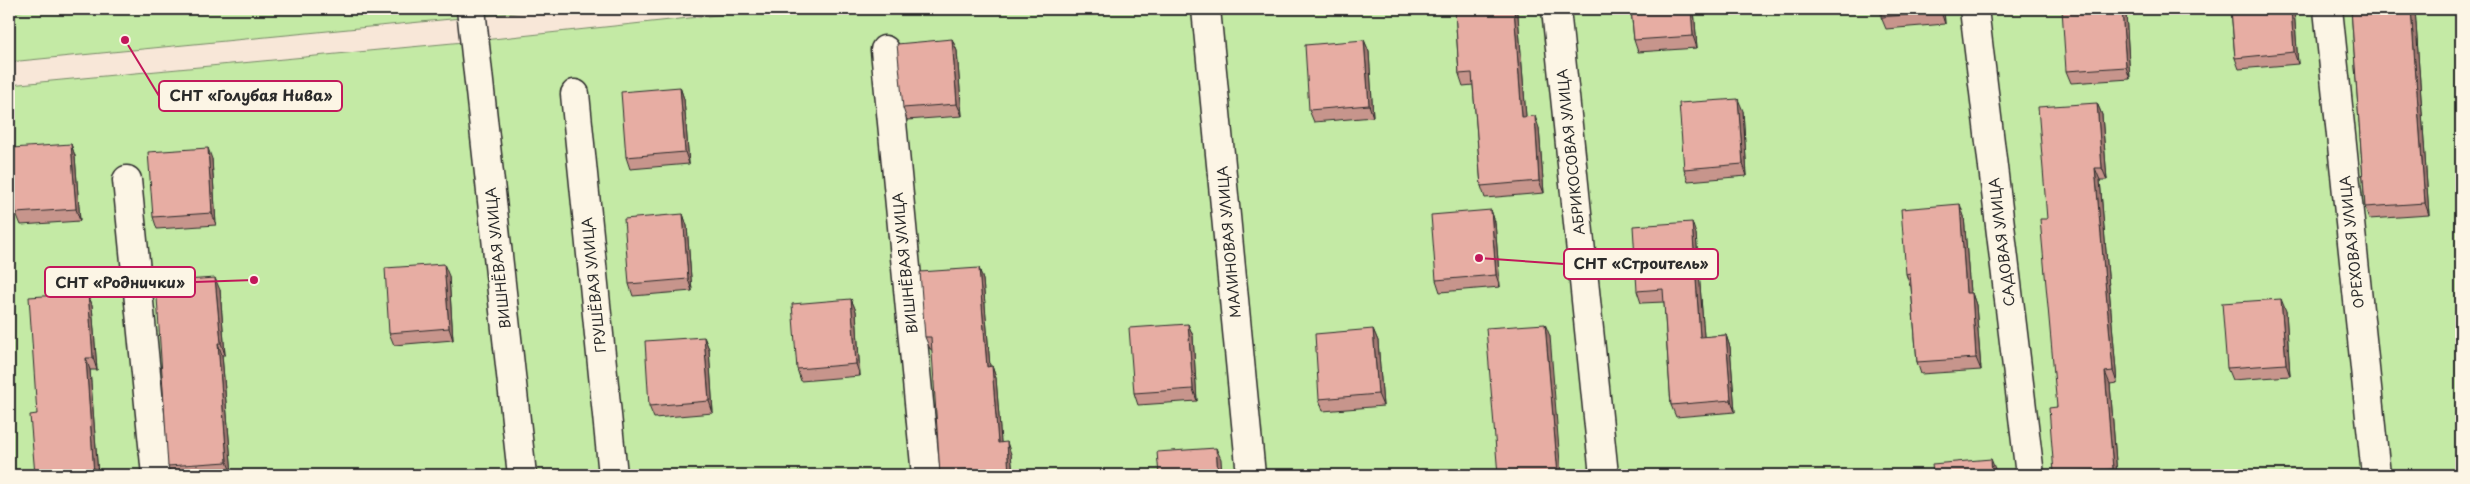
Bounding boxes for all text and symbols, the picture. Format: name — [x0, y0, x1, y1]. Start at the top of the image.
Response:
street label: АБРИКОСОВАЯ УЛИЦА — [1551, 68, 1590, 236]
callout: СНТ «Голубая Нива» — [159, 81, 342, 111]
text: СНТ «Голубая Нива» — [170, 83, 332, 106]
street label: МАЛИНОВАЯ УЛИЦА — [1211, 165, 1246, 319]
street label: ОРЕХОВАЯ УЛИЦА — [2334, 174, 2369, 310]
street label: САДОВАЯ УЛИЦА — [1983, 176, 2020, 308]
street label: ВИШНЁВАЯ УЛИЦА — [480, 186, 515, 330]
street label: ВИШНЁВАЯ УЛИЦА — [887, 191, 922, 335]
street label: ГРУШЁВАЯ УЛИЦА — [576, 216, 611, 354]
callout: СНТ «Строитель» — [1564, 249, 1718, 279]
text: СНТ «Строитель» — [1574, 251, 1708, 274]
callout: СНТ «Роднички» — [45, 267, 195, 297]
text: СНТ «Роднички» — [55, 270, 185, 293]

